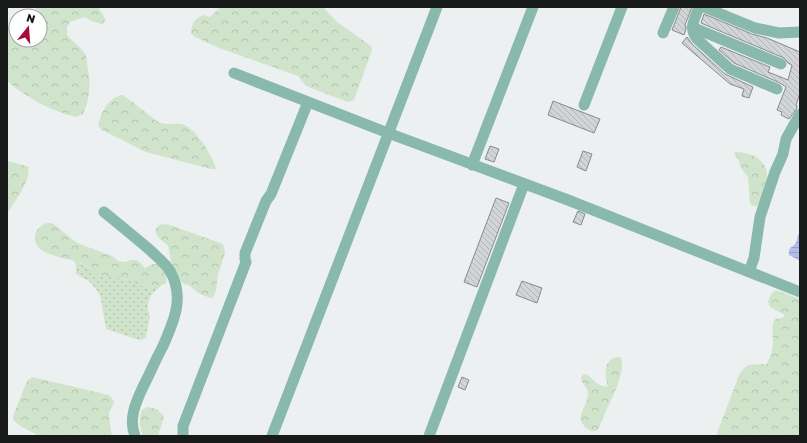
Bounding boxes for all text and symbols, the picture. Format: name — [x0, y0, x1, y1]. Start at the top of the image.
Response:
north arrow — [8, 8, 48, 48]
text: N — [25, 11, 37, 25]

